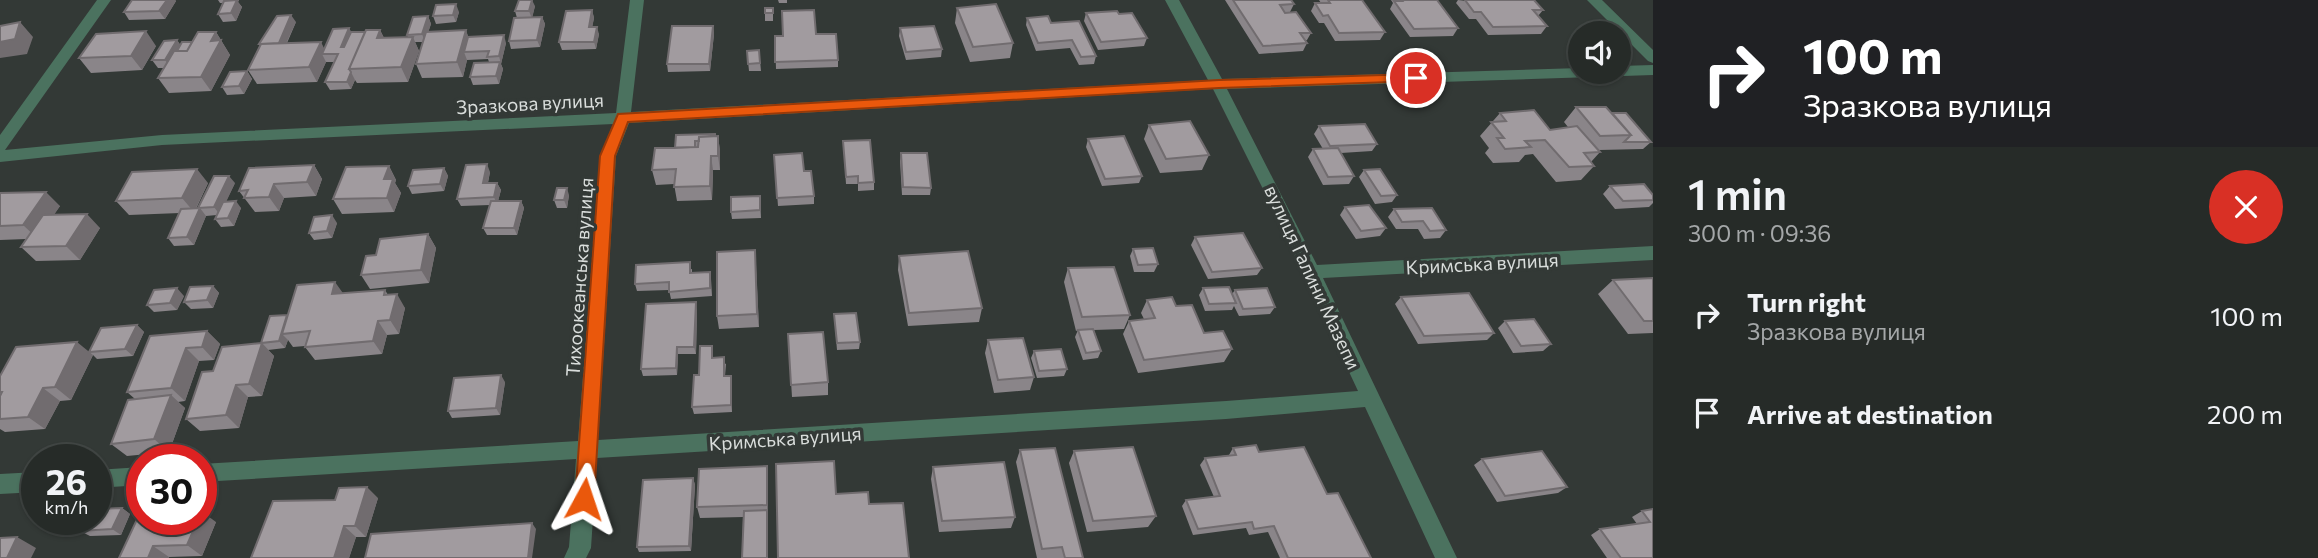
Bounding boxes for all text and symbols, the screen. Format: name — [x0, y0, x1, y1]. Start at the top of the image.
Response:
map controls — [1568, 21, 1631, 84]
button: sound — [1568, 21, 1631, 84]
text: 100 m — [1803, 24, 1942, 84]
icon: right — [1688, 28, 1779, 119]
pin — [1386, 48, 1446, 108]
icon: arrive — [1397, 59, 1435, 97]
text: Зразкова вулиця — [1803, 84, 2052, 124]
street label: Зразкова вулиця — [456, 88, 604, 118]
text: 1 min — [1688, 167, 1787, 219]
button: close — [2209, 170, 2283, 244]
street label: Тихоокеанська вулиця — [561, 177, 597, 377]
street label: вулиця Галини Мазепи — [1260, 181, 1366, 373]
text: 300 m · 09:36 — [1688, 219, 1831, 247]
street label: Кримська вулиця — [1405, 248, 1559, 278]
text: Turn right — [1747, 286, 1866, 317]
icon: right — [1688, 296, 1726, 334]
text: 100 m — [2210, 300, 2283, 331]
text: Зразкова вулиця — [1747, 317, 1926, 345]
icon: arrive — [1688, 394, 1726, 432]
text: Arrive at destination — [1747, 398, 1993, 429]
text: 200 m — [2207, 398, 2283, 429]
street label: Кримська вулиця — [708, 421, 862, 455]
speed limit sign: 30 — [126, 444, 217, 535]
text: 26 — [46, 459, 87, 502]
position arrow — [547, 462, 621, 536]
text: km/h — [45, 496, 88, 518]

